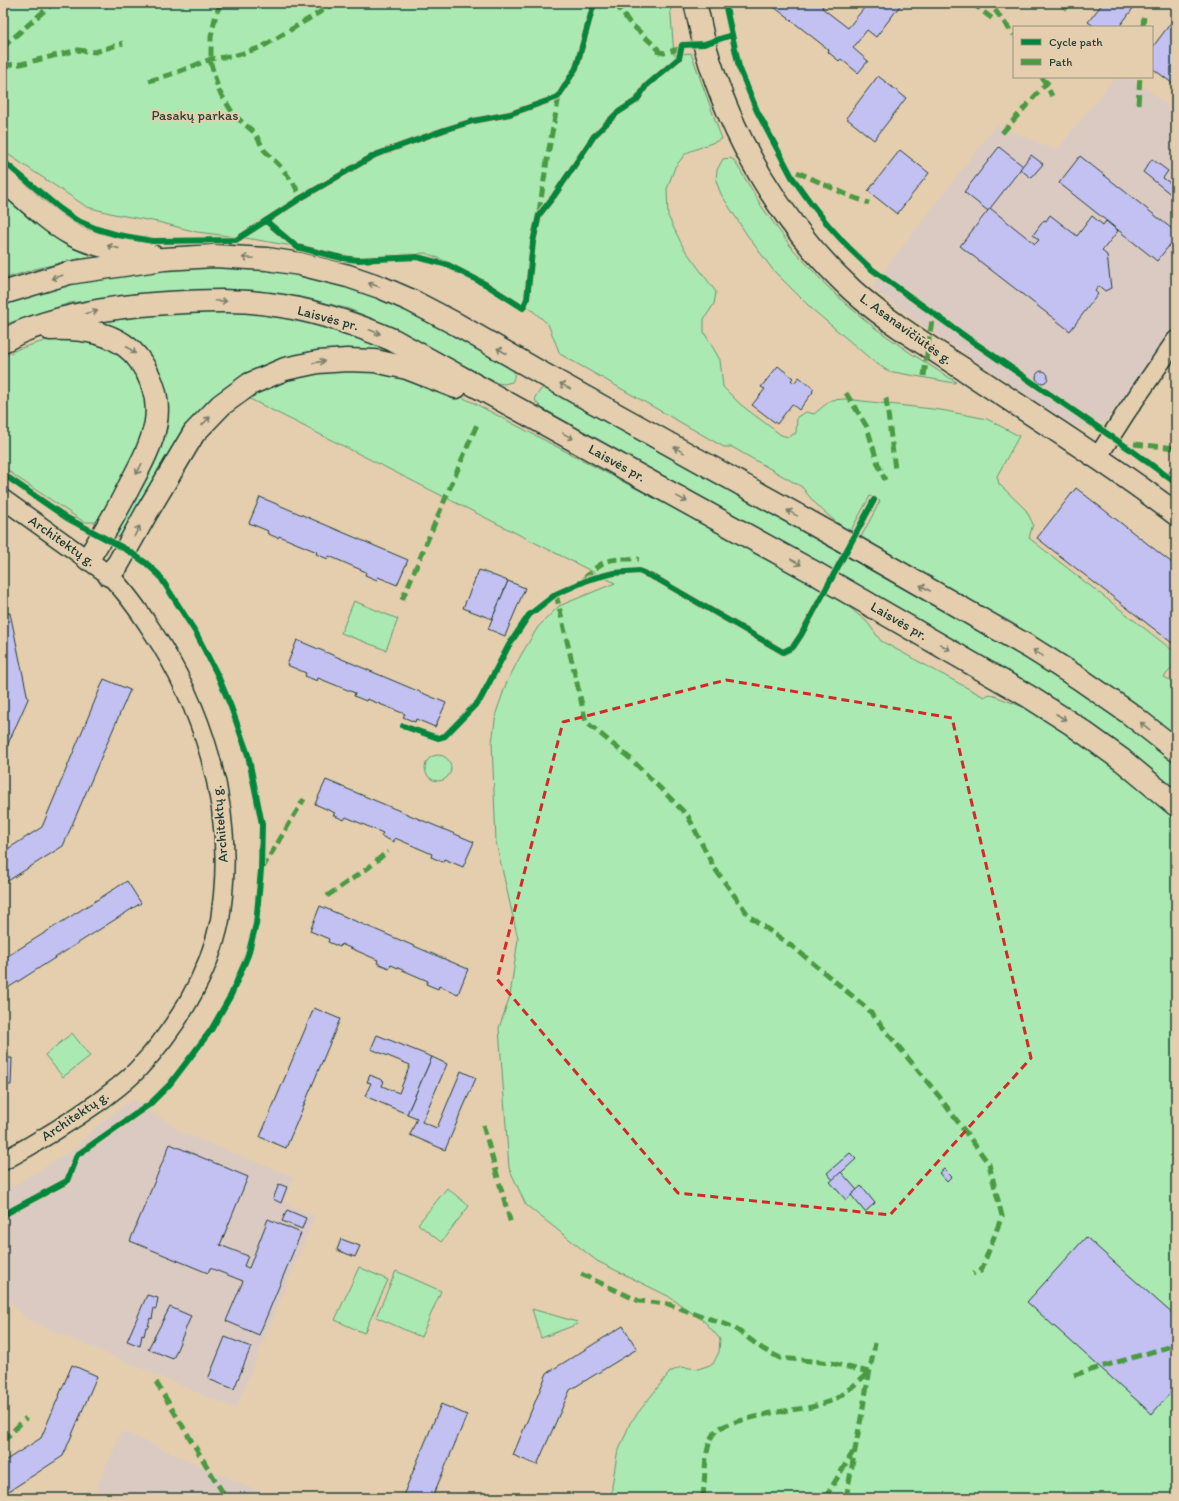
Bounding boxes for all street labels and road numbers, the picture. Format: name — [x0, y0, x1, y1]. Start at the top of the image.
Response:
street label: L. Asanavičiūtės g. — [856, 290, 956, 368]
street label: Laisvės pr. — [295, 302, 361, 334]
street label: Laisvės pr. — [585, 440, 649, 486]
street label: Architektų g. — [25, 512, 99, 570]
street label: Laisvės pr. — [868, 598, 930, 644]
street label: Architektų g. — [208, 785, 232, 863]
street label: Architektų g. — [38, 1087, 112, 1145]

